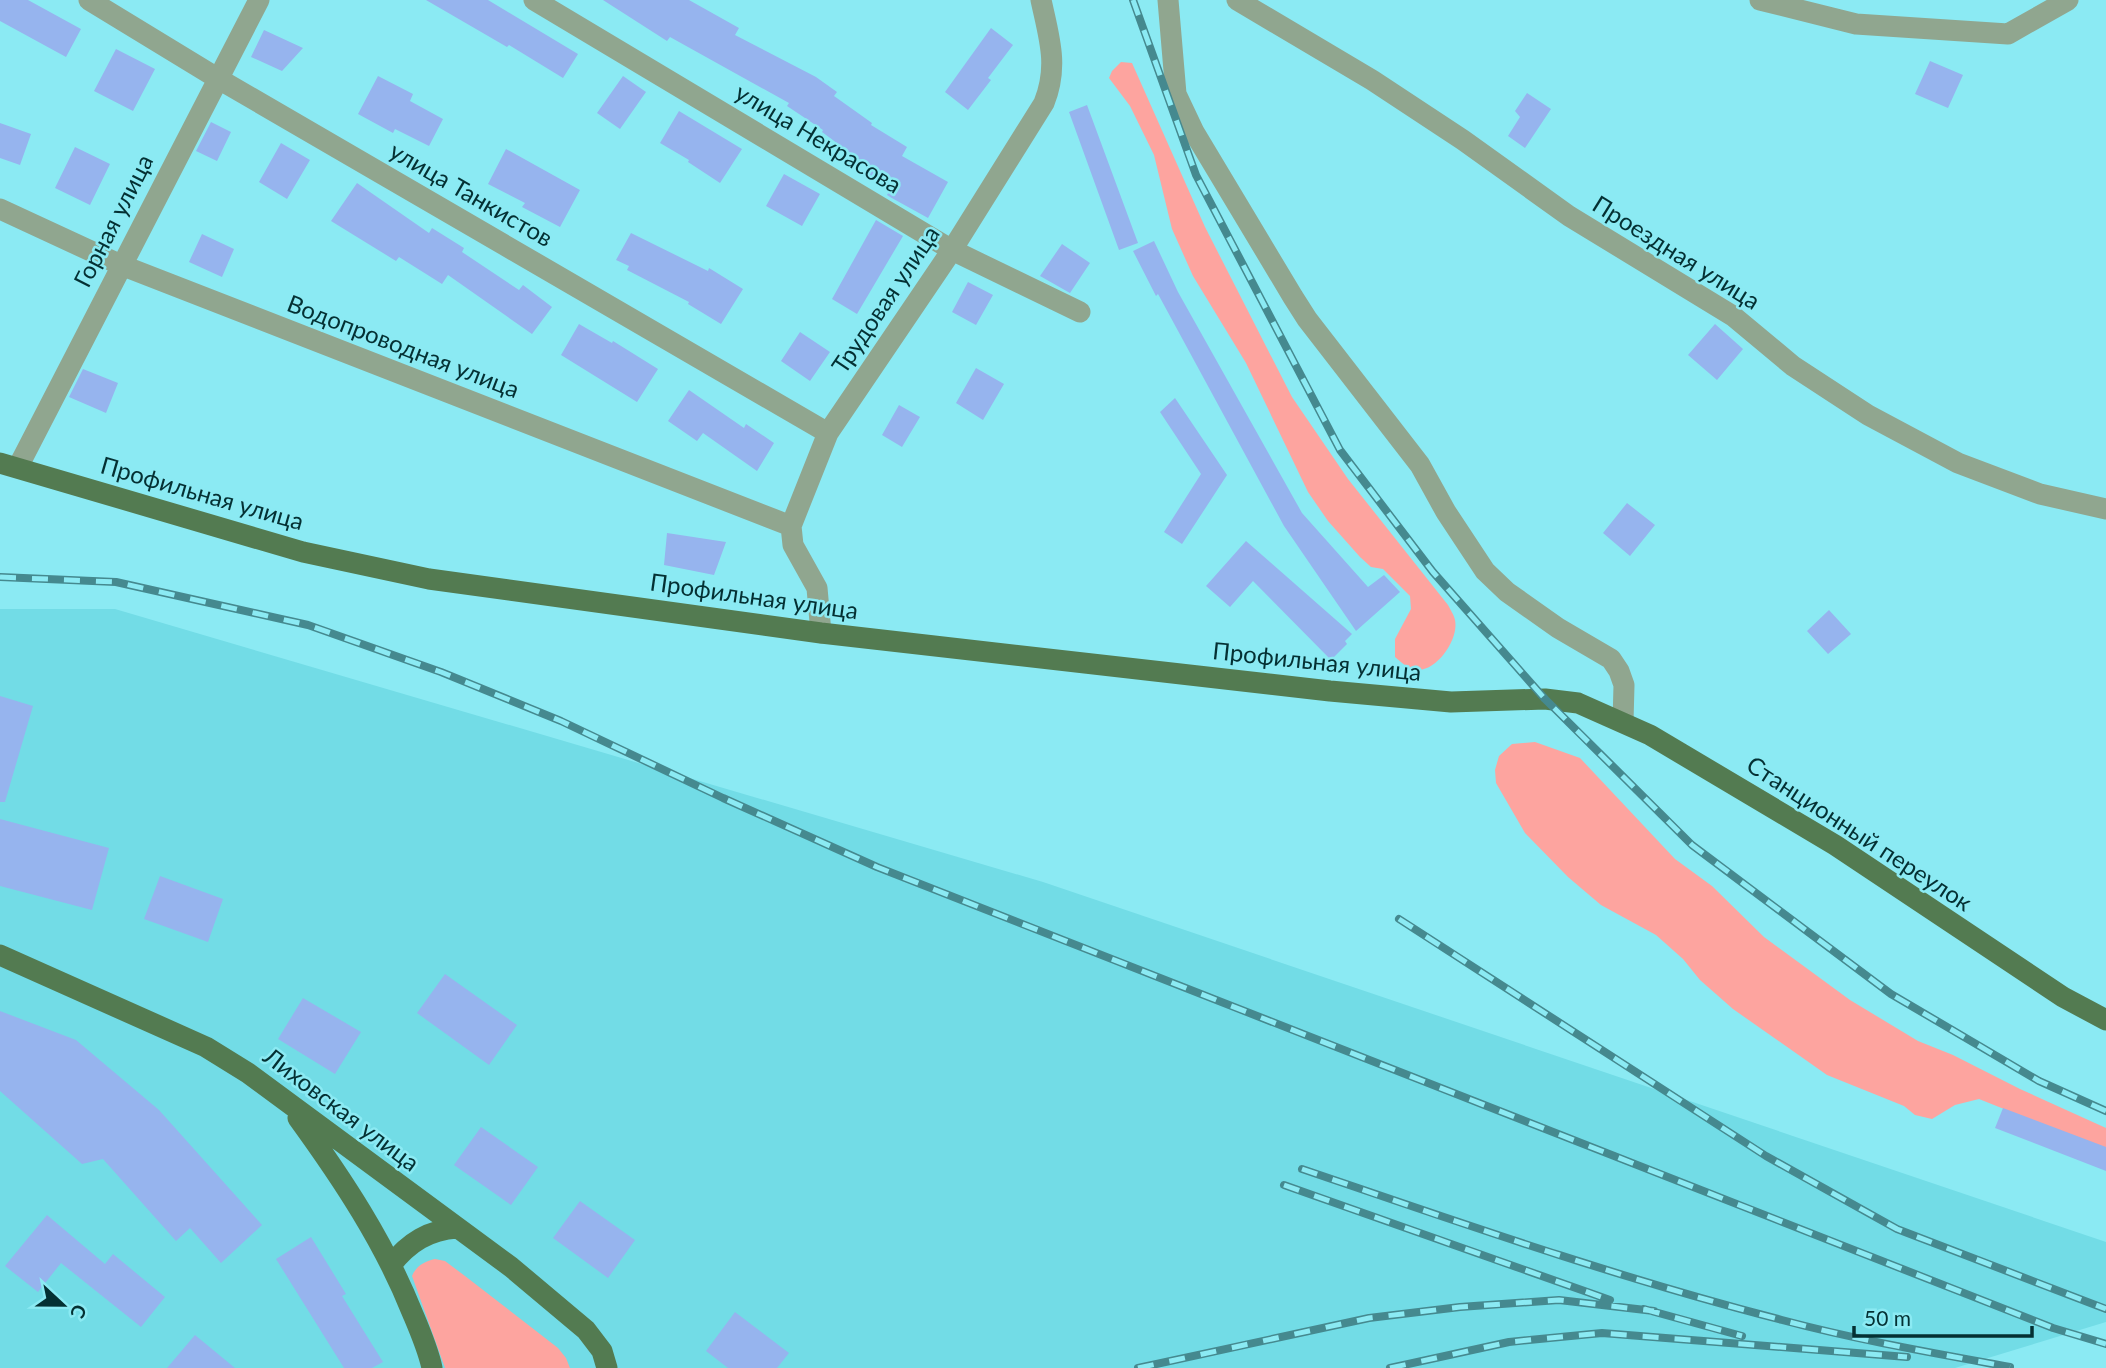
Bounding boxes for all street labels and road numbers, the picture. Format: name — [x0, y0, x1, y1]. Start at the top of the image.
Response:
street label: улица Некрасова — [730, 77, 907, 199]
street label: улица Танкистов — [385, 135, 558, 252]
street label: Горная улица — [67, 149, 158, 291]
street label: Проездная улица — [1588, 189, 1766, 315]
street label: Трудовая улица — [825, 220, 945, 378]
street label: Водопроводная улица — [283, 288, 524, 403]
street label: Профильная улица — [98, 450, 307, 535]
street label: Профильная улица — [648, 567, 860, 624]
street label: Профильная улица — [1211, 635, 1423, 686]
street label: Станционный переулок — [1742, 749, 1978, 917]
street label: Лиховская улица — [258, 1040, 425, 1177]

